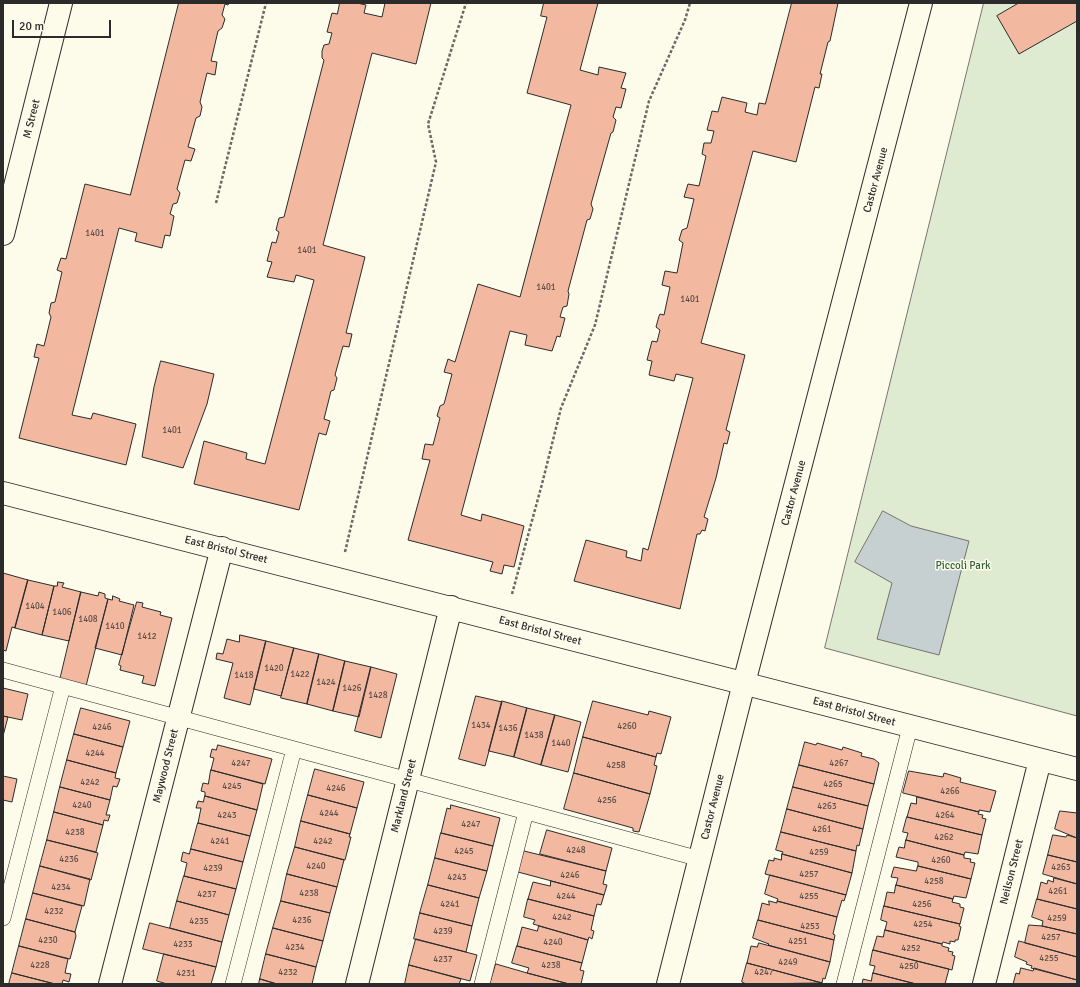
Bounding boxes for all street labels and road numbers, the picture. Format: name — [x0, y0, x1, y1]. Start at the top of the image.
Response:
street label: M Street — [21, 98, 43, 140]
street label: Castor Avenue — [861, 146, 891, 214]
street label: Castor Avenue — [779, 459, 809, 527]
street label: East Bristol Street — [183, 533, 269, 567]
street label: East Bristol Street — [497, 614, 583, 648]
street label: East Bristol Street — [811, 695, 897, 729]
street label: Maywood Street — [150, 728, 182, 804]
street label: Markland Street — [388, 758, 420, 834]
street label: Castor Avenue — [698, 773, 728, 841]
street label: Neilson Street — [998, 838, 1026, 906]

